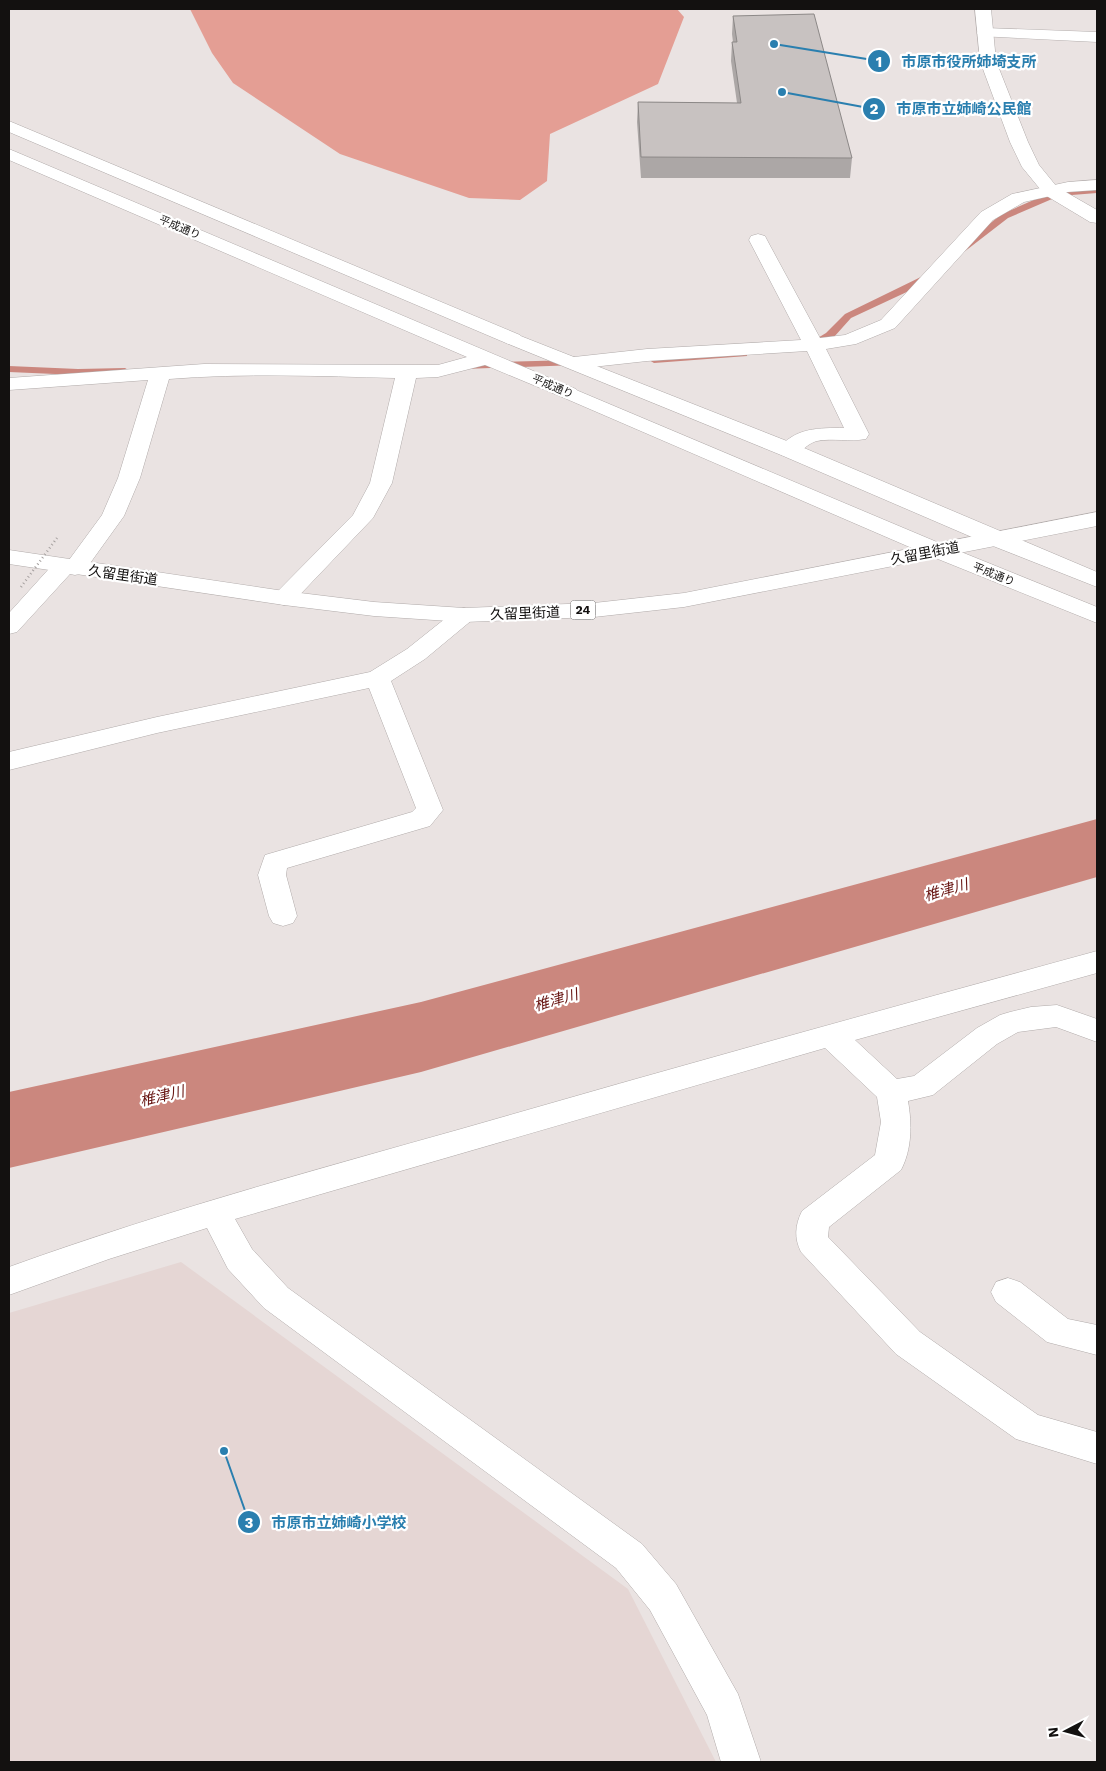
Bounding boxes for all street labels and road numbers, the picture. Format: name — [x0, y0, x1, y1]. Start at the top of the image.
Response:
street label: 平成通り — [157, 213, 203, 242]
street label: 平成通り — [530, 372, 576, 401]
street label: 久留里街道 — [889, 538, 961, 568]
street label: 平成通り — [971, 560, 1017, 589]
street label: 久留里街道 — [87, 562, 159, 588]
road number: 24 — [570, 600, 596, 620]
street label: 久留里街道 — [490, 604, 560, 622]

